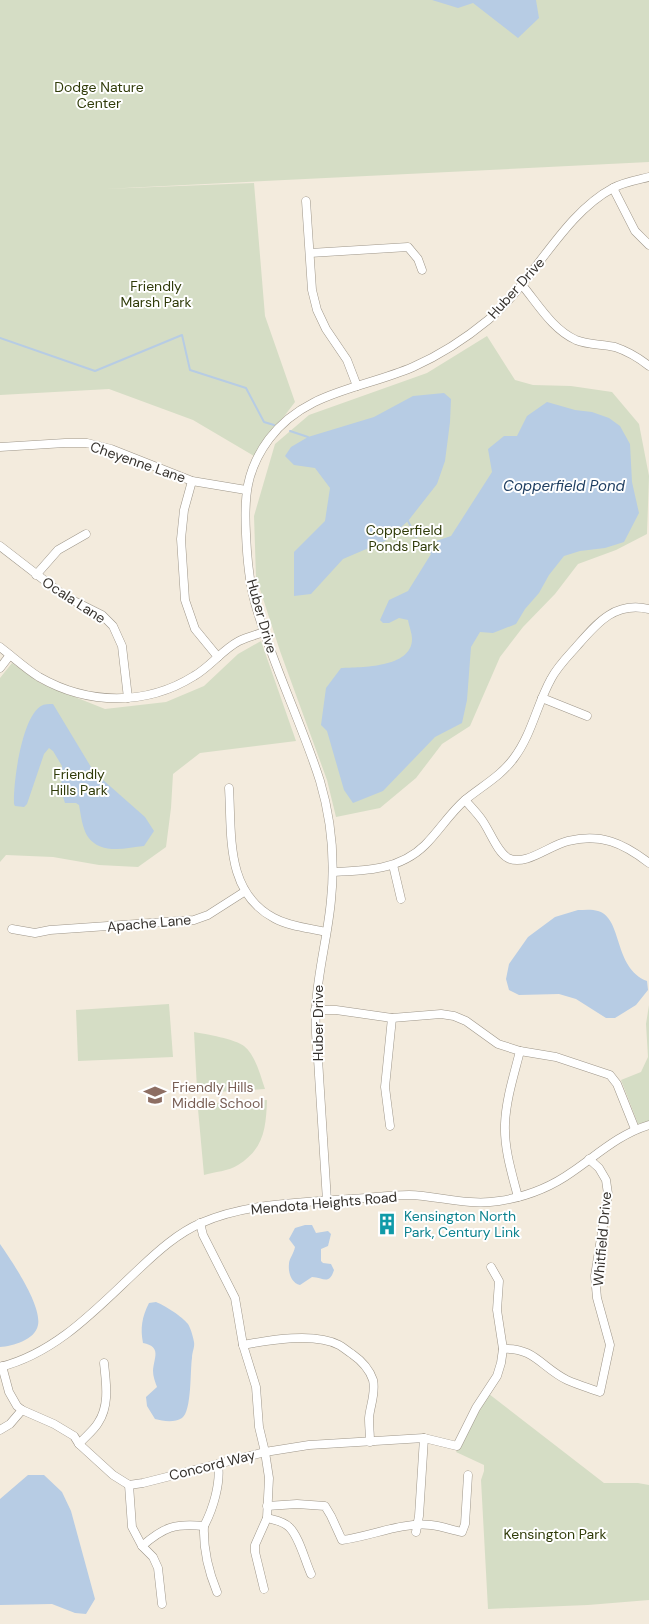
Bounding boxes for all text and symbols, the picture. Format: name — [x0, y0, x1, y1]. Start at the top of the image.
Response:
park label: Dodge Nature Center — [54, 78, 144, 112]
street label: Huber Drive — [484, 254, 548, 322]
park label: Friendly Marsh Park — [120, 277, 192, 311]
street label: Cheyenne Lane — [88, 437, 188, 487]
water label: Copperfield Pond — [503, 476, 626, 496]
park label: Copperfield Ponds Park — [366, 521, 442, 555]
street label: Ocala Lane — [39, 573, 109, 627]
street label: Huber Drive — [243, 577, 281, 655]
park label: Friendly Hills Park — [50, 765, 108, 799]
street label: Apache Lane — [106, 910, 192, 936]
street label: Huber Drive — [309, 985, 327, 1061]
place label: Friendly Hills Middle School — [172, 1078, 263, 1112]
school or university icon: Friendly Hills Middle School — [142, 1082, 168, 1108]
street label: Mendota Heights Road — [250, 1188, 398, 1218]
street label: Whitfield Drive — [589, 1191, 615, 1287]
place label: Kensington North Park, Century Link — [404, 1207, 520, 1241]
building icon: Kensington North Park, Century Link — [374, 1211, 400, 1237]
street label: Concord Way — [167, 1446, 257, 1484]
park label: Kensington Park — [504, 1525, 606, 1543]

